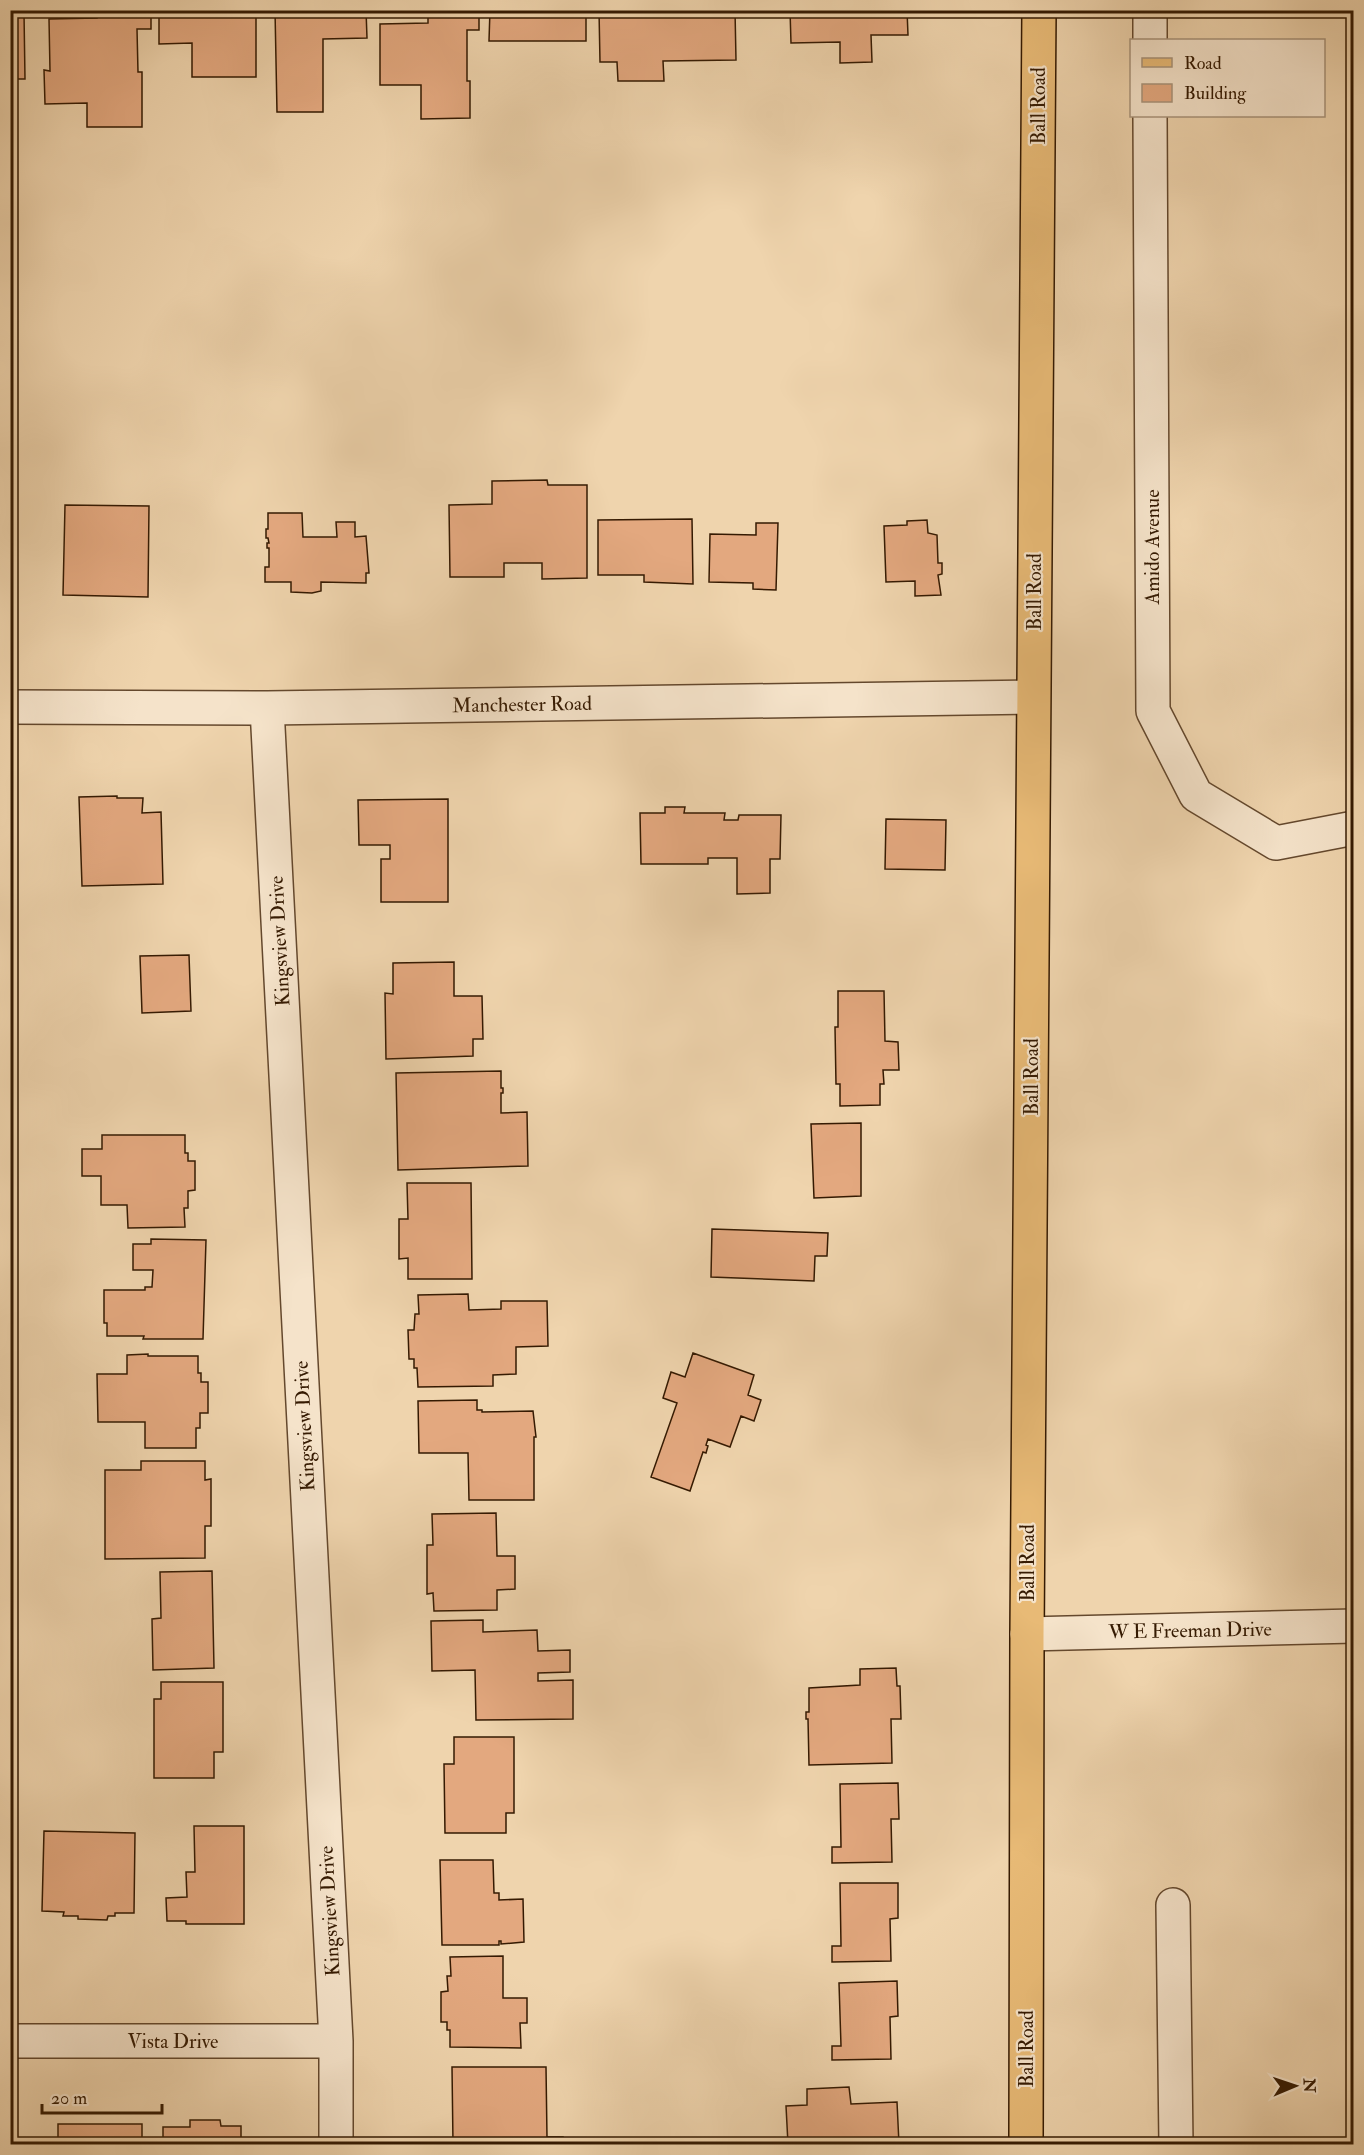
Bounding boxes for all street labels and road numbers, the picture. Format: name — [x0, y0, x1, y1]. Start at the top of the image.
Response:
street label: Ball Road — [1026, 67, 1051, 145]
street label: Amido Avenue — [1140, 489, 1165, 606]
street label: Ball Road — [1022, 553, 1047, 631]
street label: Manchester Road — [452, 691, 592, 718]
street label: Kingsview Drive — [264, 875, 295, 1007]
street label: Ball Road — [1019, 1038, 1044, 1116]
street label: Kingsview Drive — [289, 1360, 320, 1492]
street label: Ball Road — [1015, 1524, 1040, 1602]
street label: W E Freeman Drive — [1107, 1617, 1272, 1644]
street label: Kingsview Drive — [314, 1845, 345, 1977]
street label: Ball Road — [1014, 2010, 1039, 2088]
street label: Vista Drive — [128, 2029, 218, 2054]

